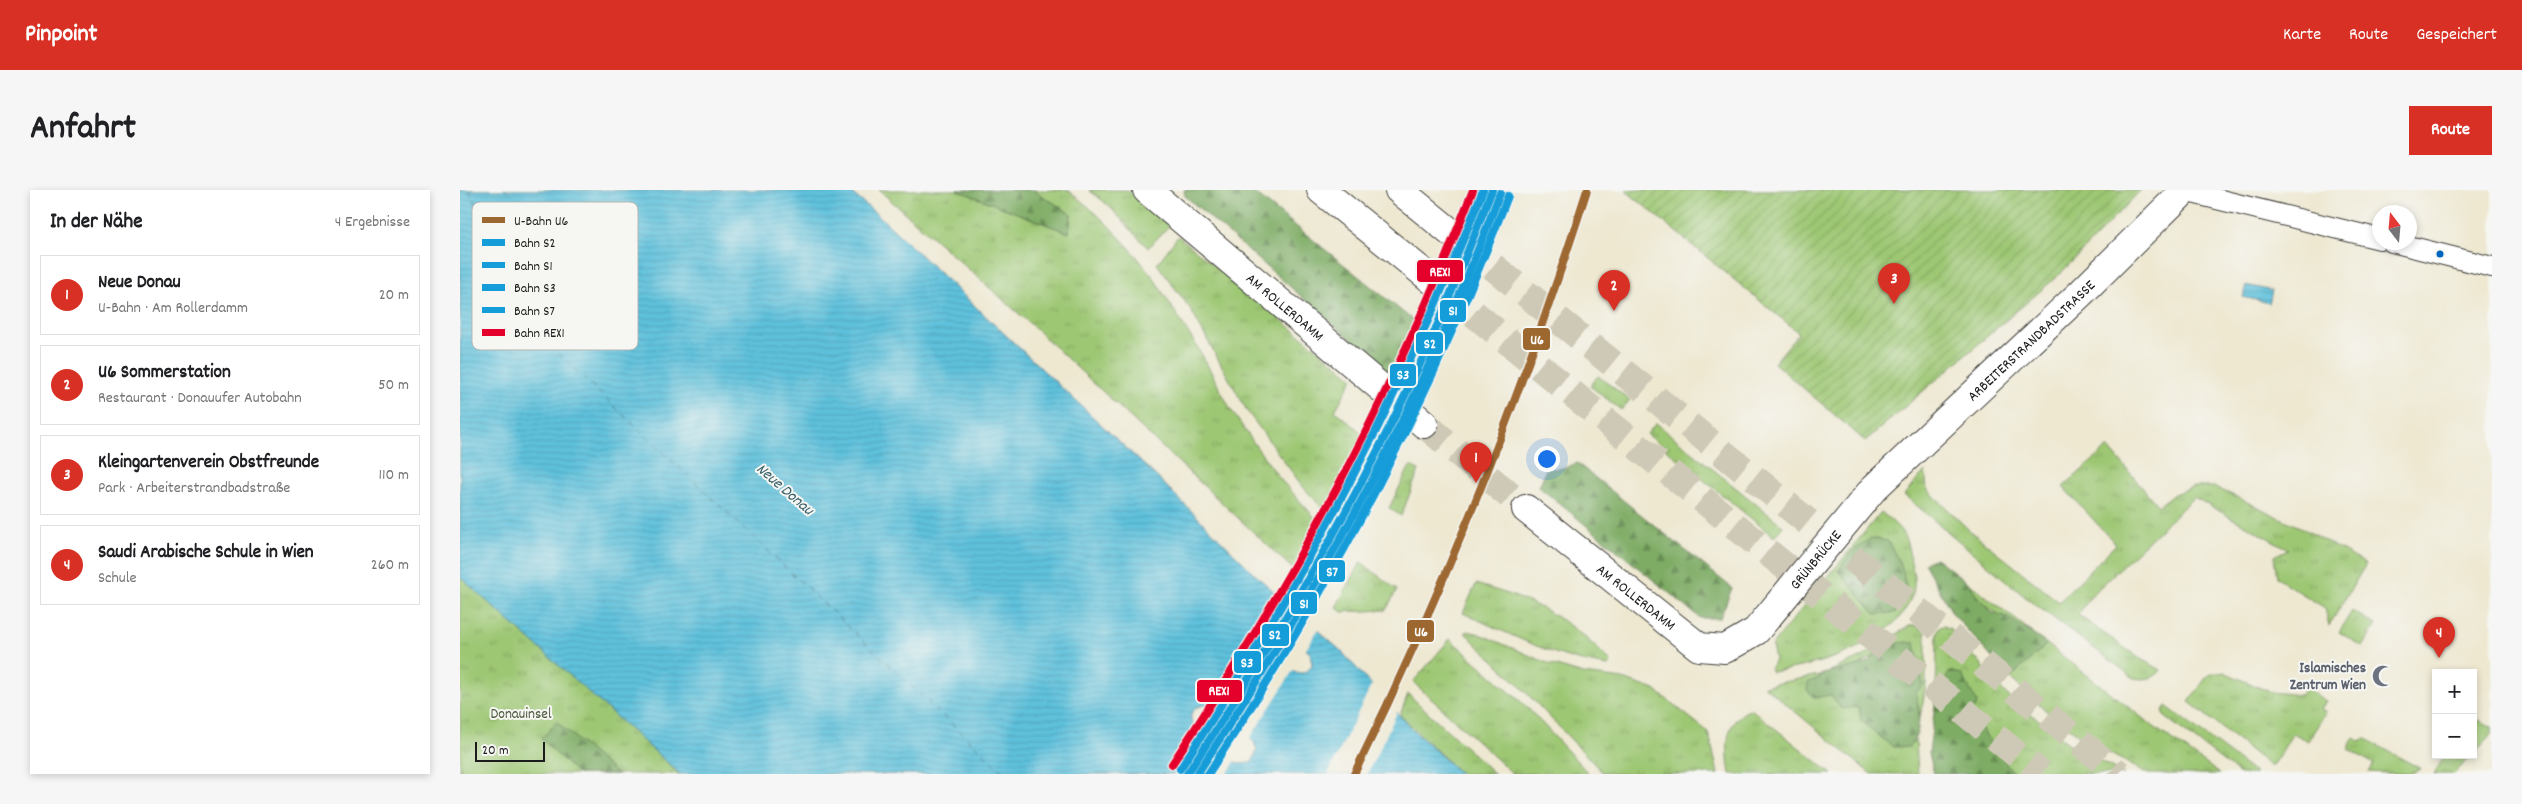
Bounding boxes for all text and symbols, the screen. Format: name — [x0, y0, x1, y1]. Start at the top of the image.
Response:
text: Pinpoint — [25, 18, 97, 52]
text: Karte — [2283, 23, 2321, 48]
text: Route — [2349, 23, 2388, 48]
text: Gespeichert — [2416, 23, 2497, 48]
text: Anfahrt — [30, 105, 136, 155]
button: Route — [2409, 106, 2492, 155]
legend — [472, 202, 638, 350]
north arrow — [2372, 205, 2417, 250]
text: In der Nähe — [50, 208, 142, 238]
text: 4 Ergebnisse — [335, 211, 410, 234]
text: U-Bahn U6 — [514, 212, 569, 232]
text: Bahn S2 — [514, 234, 556, 254]
unlabelled marker — [2435, 249, 2445, 259]
text: Bahn S1 — [514, 257, 553, 277]
line badge: REX1 — [1416, 259, 1464, 283]
text: REX1 — [1429, 263, 1451, 283]
pin: 3 — [1878, 263, 1910, 304]
street label: AM ROLLERDAMM — [1240, 269, 1328, 348]
text: Neue Donau — [98, 270, 181, 297]
pin: 2 — [1598, 270, 1630, 311]
street label: ARBEITERSTRANDBADSTRASSE — [1963, 276, 2101, 408]
text: Bahn S3 — [514, 279, 556, 299]
text: 1 — [65, 284, 69, 307]
text: 20 m — [379, 284, 409, 307]
text: U-Bahn · Am Rollerdamm — [98, 297, 248, 320]
line badge: S1 — [1439, 299, 1467, 323]
text: Bahn S7 — [514, 302, 555, 322]
text: S1 — [1448, 302, 1458, 322]
text: Bahn REX1 — [514, 324, 564, 344]
line badge: U6 — [1522, 327, 1551, 351]
line badge: S2 — [1415, 331, 1444, 355]
text: U6 — [1530, 331, 1544, 351]
text: S2 — [1424, 335, 1436, 355]
text: U6 Sommerstation — [98, 360, 231, 387]
line badge: S3 — [1389, 363, 1417, 387]
text: S3 — [1397, 366, 1409, 386]
text: 2 — [64, 374, 71, 397]
text: 50 m — [378, 374, 409, 397]
text: Restaurant · Donauufer Autobahn — [98, 387, 302, 410]
pin: 1 — [1460, 442, 1492, 483]
your location — [1534, 446, 1560, 472]
text: Kleingartenverein Obstfreunde — [98, 450, 319, 477]
water label: Neue Donau — [751, 458, 819, 522]
text: 3 — [63, 464, 71, 487]
text: 110 m — [379, 464, 409, 487]
text: Park · Arbeiterstrandbadstraße — [98, 477, 290, 500]
street label: GRÜNBRÜCKE — [1785, 526, 1848, 595]
text: Saudi Arabische Schule in Wien — [98, 540, 314, 567]
text: 4 — [64, 554, 70, 577]
text: 260 m — [371, 554, 409, 577]
line badge: S7 — [1318, 559, 1346, 583]
street label: AM ROLLERDAMM — [1590, 560, 1679, 637]
text: S7 — [1326, 563, 1338, 583]
text: Schule — [98, 567, 137, 590]
line badge: S1 — [1290, 591, 1318, 615]
text: S1 — [1299, 595, 1309, 615]
pin: 4 — [2423, 617, 2455, 658]
line badge: U6 — [1406, 619, 1435, 643]
line badge: S2 — [1261, 623, 1290, 647]
text: U6 — [1414, 623, 1428, 643]
text: S2 — [1269, 626, 1281, 646]
line badge: S3 — [1233, 650, 1262, 674]
text: S3 — [1241, 654, 1253, 674]
place label: Islamisches Zentrum Wien — [2290, 658, 2366, 697]
mosque icon: Islamisches Zentrum Wien — [2370, 663, 2396, 689]
map controls — [2432, 669, 2477, 759]
button: + — [2432, 669, 2477, 714]
line badge: REX1 — [1196, 679, 1243, 703]
text: REX1 — [1208, 682, 1230, 702]
park label: Donauinsel — [490, 704, 552, 726]
button: − — [2432, 714, 2477, 759]
scale bar — [475, 739, 545, 762]
text: 20 m — [482, 741, 509, 761]

